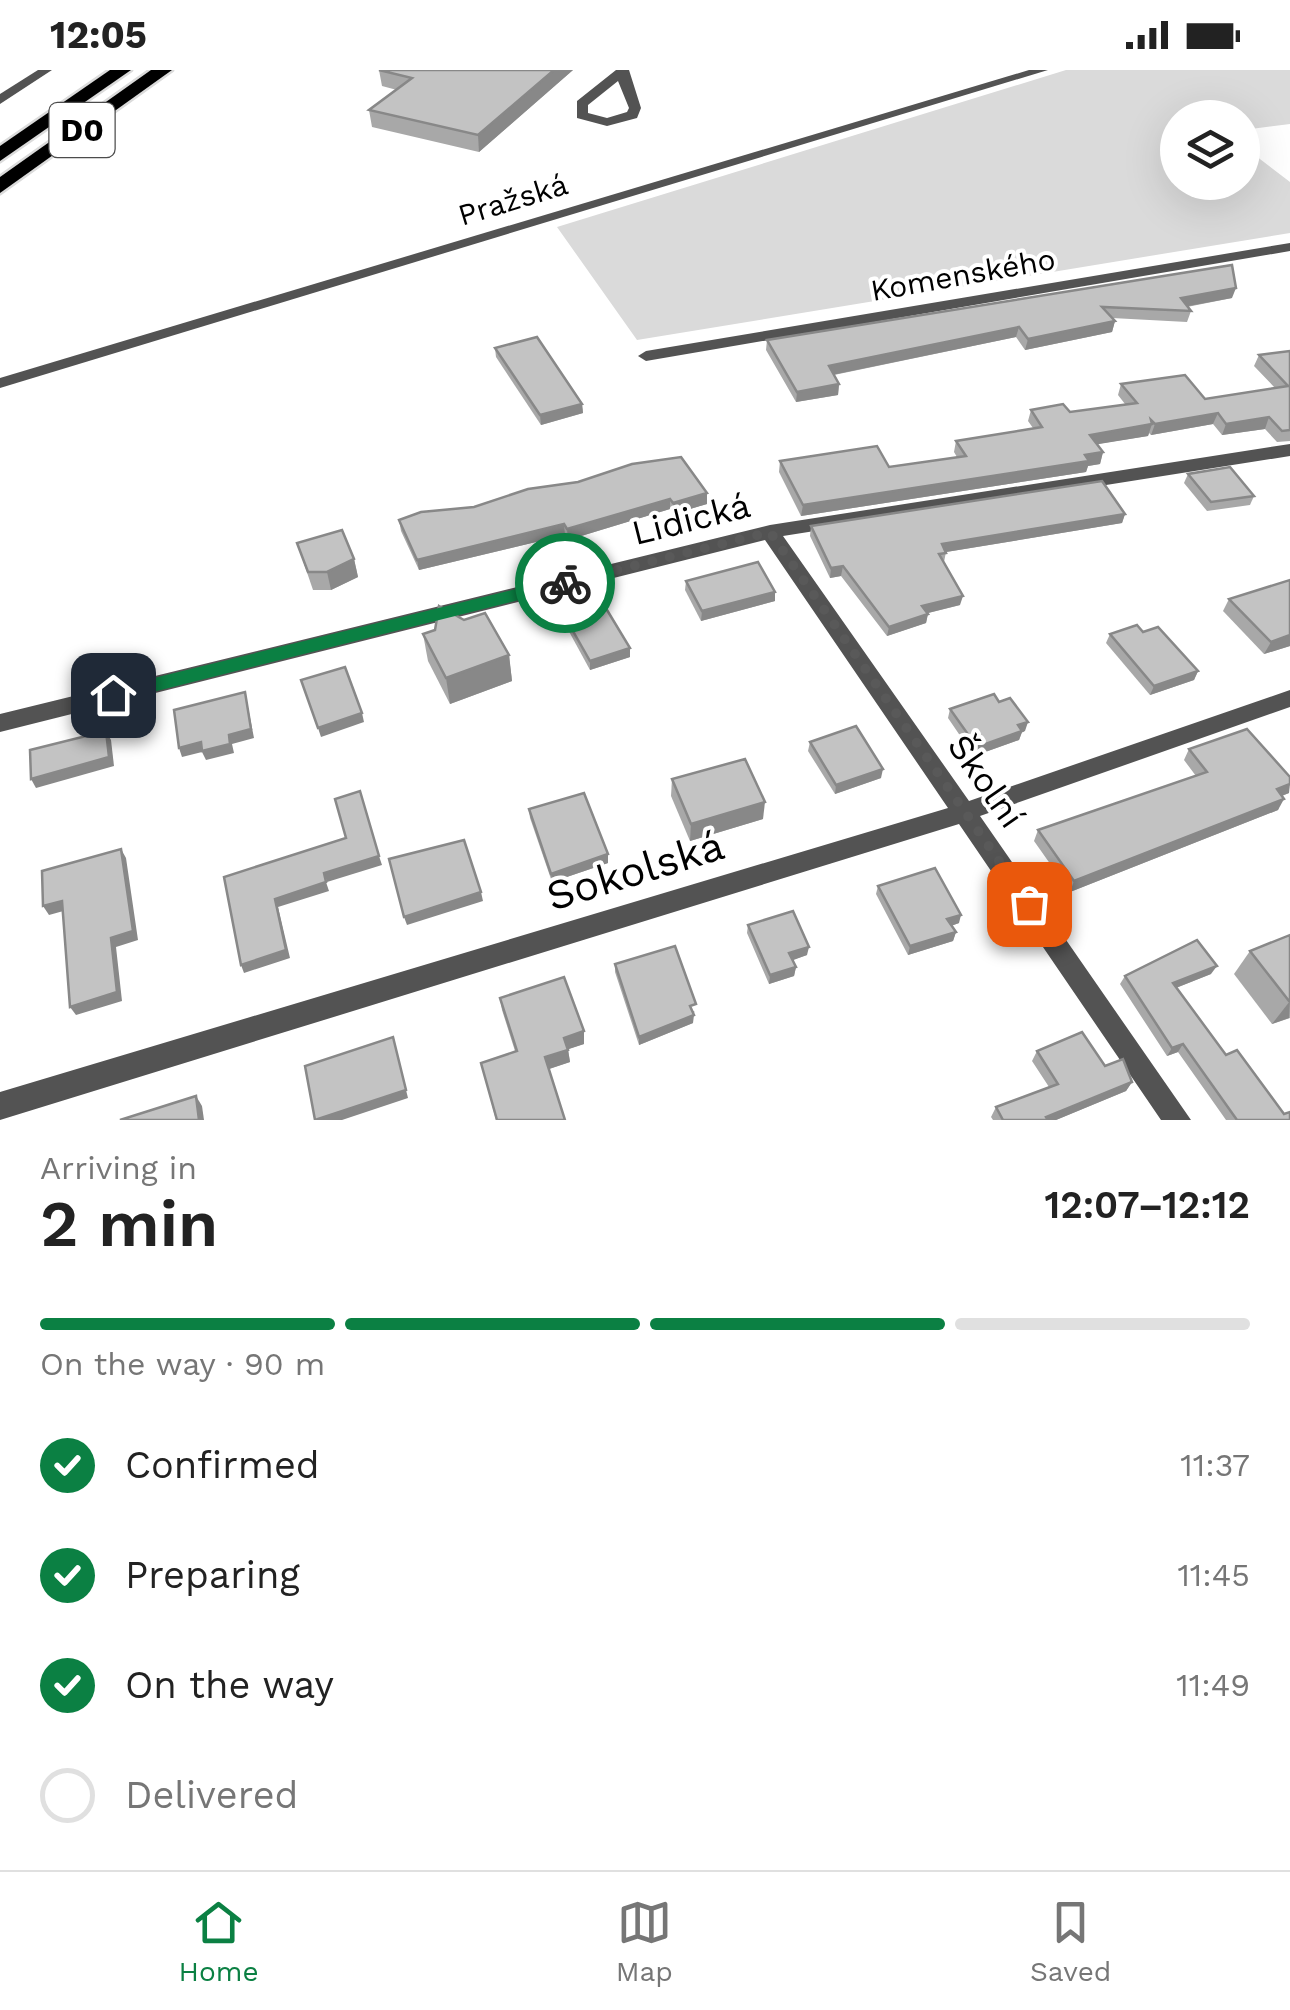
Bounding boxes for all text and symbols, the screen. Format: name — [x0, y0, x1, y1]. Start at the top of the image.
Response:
text: 12:05 — [50, 13, 147, 57]
map controls — [1160, 100, 1260, 200]
button: layers — [1160, 100, 1260, 200]
road number: D0 — [49, 103, 114, 157]
street label: Pražská — [454, 166, 572, 233]
street label: Komenského — [868, 241, 1058, 308]
street label: Lidická — [628, 484, 754, 554]
courier — [515, 533, 615, 633]
icon: bike — [538, 556, 593, 611]
pin — [71, 653, 156, 738]
icon: home — [86, 668, 141, 723]
street label: Školní — [939, 726, 1033, 836]
street label: Sokolská — [541, 820, 730, 921]
pin — [987, 862, 1072, 947]
icon: bag — [1002, 877, 1057, 932]
text: Arriving in — [40, 1149, 197, 1187]
text: 12:07–12:12 — [1044, 1183, 1250, 1227]
text: 2 min — [40, 1186, 218, 1262]
text: On the way · 90 m — [40, 1345, 325, 1383]
icon: check — [40, 1438, 95, 1493]
text: Confirmed — [125, 1443, 320, 1487]
text: 11:37 — [1180, 1446, 1250, 1484]
icon: check — [40, 1548, 95, 1603]
text: Preparing — [125, 1553, 300, 1597]
text: 11:45 — [1177, 1556, 1250, 1594]
icon: check — [40, 1658, 95, 1713]
text: On the way — [125, 1663, 334, 1707]
text: 11:49 — [1176, 1666, 1250, 1704]
text: Delivered — [125, 1773, 298, 1817]
tab: Home — [179, 1895, 259, 1988]
tab: Map — [616, 1895, 673, 1988]
tab: Saved — [1030, 1895, 1111, 1988]

